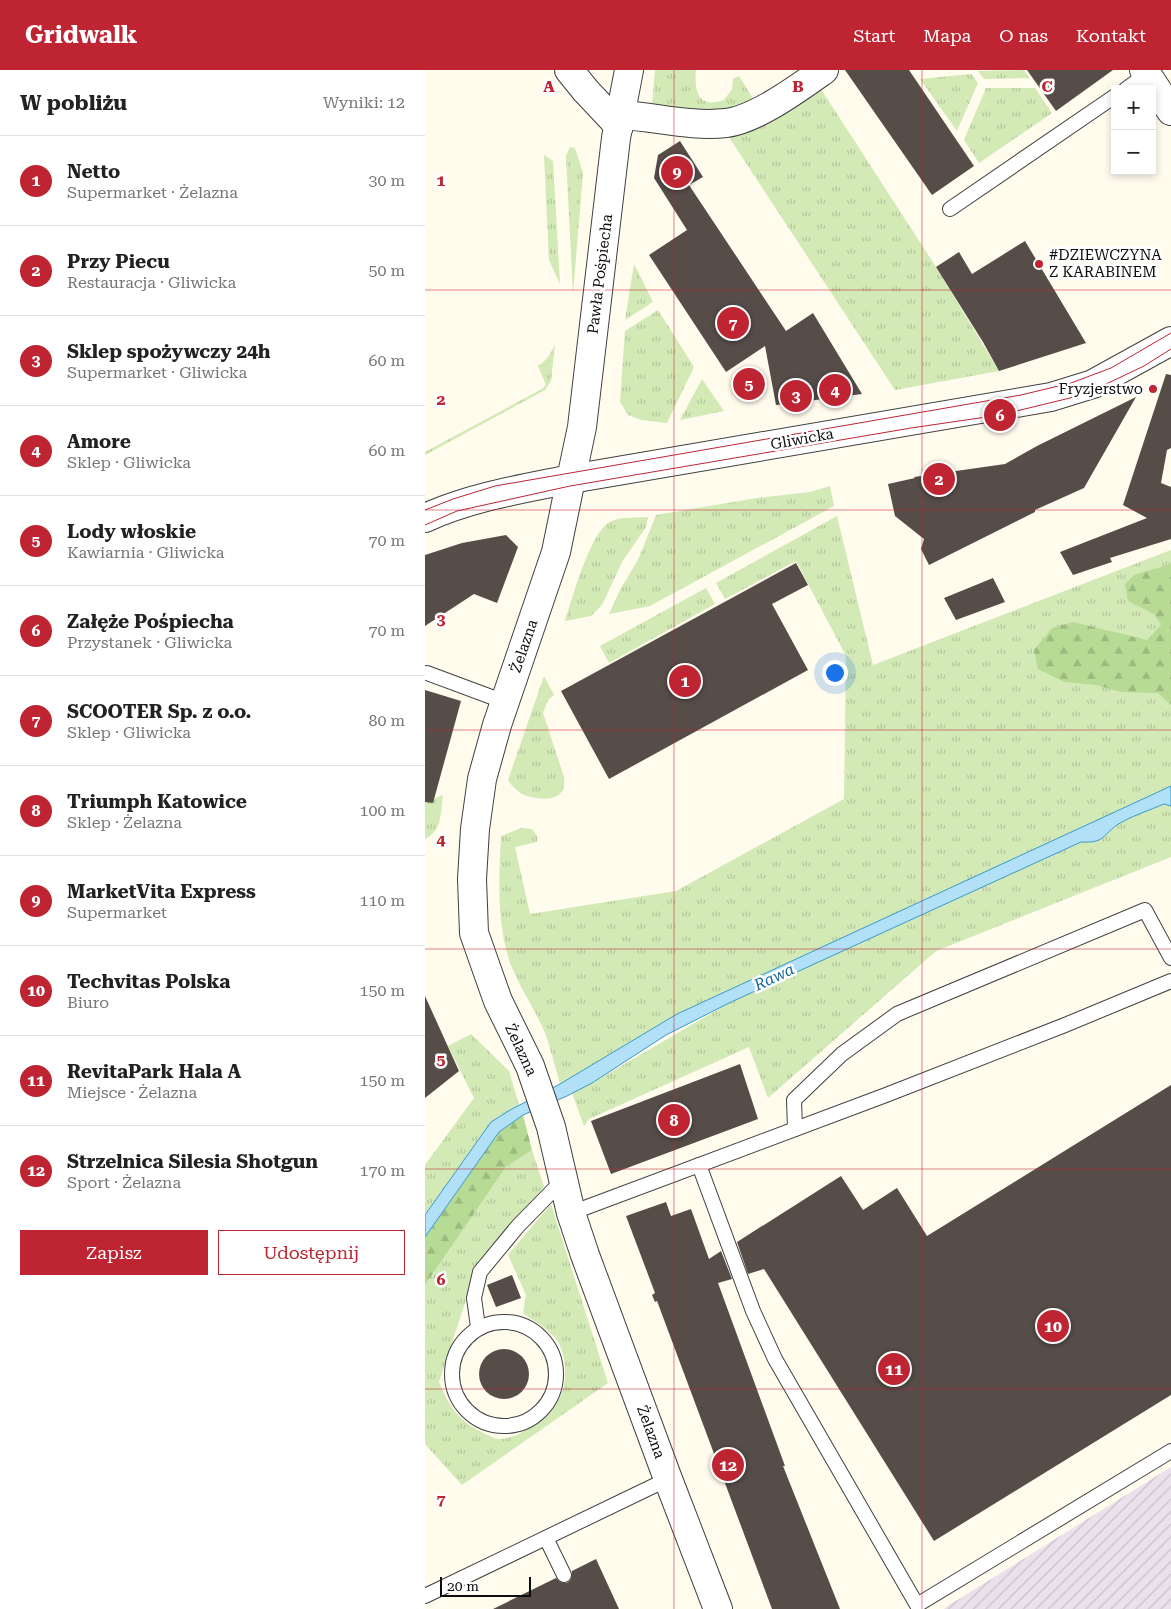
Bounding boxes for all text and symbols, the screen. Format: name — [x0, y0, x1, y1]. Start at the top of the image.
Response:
text: Gridwalk — [25, 21, 137, 49]
text: Start — [853, 25, 895, 46]
text: Mapa — [923, 25, 971, 46]
text: O nas — [999, 25, 1048, 46]
text: Kontakt — [1076, 25, 1146, 46]
text: A — [543, 77, 555, 96]
text: B — [792, 77, 804, 96]
text: C — [1041, 77, 1053, 96]
map controls — [1111, 85, 1156, 175]
button: + — [1111, 85, 1156, 130]
text: W pobliżu — [20, 91, 127, 115]
text: Wyniki: 12 — [323, 93, 405, 112]
button: − — [1111, 130, 1156, 175]
pin: 9 — [661, 153, 693, 191]
text: Netto — [67, 160, 120, 183]
text: 1 — [32, 171, 40, 190]
text: 30 m — [368, 171, 405, 190]
text: 1 — [437, 171, 446, 190]
text: Supermarket · Żelazna — [67, 183, 238, 202]
street label: Pawła Pośpiecha — [584, 213, 616, 335]
place label: #DZIEWCZYNA Z KARABINEM — [1049, 246, 1162, 281]
text: Przy Piecu — [67, 250, 170, 273]
marker: #DZIEWCZYNA Z KARABINEM — [1033, 258, 1045, 270]
text: 2 — [32, 261, 40, 280]
text: 50 m — [368, 261, 405, 280]
text: Restauracja · Gliwicka — [67, 273, 236, 292]
pin: 7 — [717, 304, 749, 342]
text: Sklep spożywczy 24h — [67, 340, 270, 363]
text: 3 — [32, 351, 40, 370]
text: 60 m — [368, 351, 405, 370]
text: Supermarket · Gliwicka — [67, 363, 247, 382]
pin: 5 — [733, 365, 765, 403]
pin: 4 — [819, 371, 851, 409]
pin: 3 — [780, 377, 812, 415]
place label: Fryzjerstwo — [1059, 380, 1143, 398]
marker: Fryzjerstwo — [1147, 383, 1159, 395]
text: 2 — [437, 390, 446, 409]
pin: 6 — [984, 396, 1016, 434]
street label: Gliwicka — [769, 425, 835, 453]
text: Amore — [67, 430, 131, 453]
text: 4 — [32, 441, 40, 460]
text: 60 m — [368, 441, 405, 460]
text: Sklep · Gliwicka — [67, 453, 191, 472]
pin: 2 — [923, 460, 955, 498]
text: Lody włoskie — [67, 520, 196, 543]
text: 5 — [32, 531, 40, 550]
text: 70 m — [368, 531, 405, 550]
text: Kawiarnia · Gliwicka — [67, 543, 225, 562]
text: Załęże Pośpiecha — [67, 610, 234, 633]
text: 3 — [437, 610, 446, 629]
street label: Żelazna — [507, 617, 541, 675]
text: 6 — [32, 621, 40, 640]
text: 70 m — [368, 621, 405, 640]
text: Przystanek · Gliwicka — [67, 633, 232, 652]
your location — [822, 660, 848, 686]
pin: 1 — [669, 662, 701, 700]
text: SCOOTER Sp. z o.o. — [67, 700, 251, 723]
text: 7 — [32, 711, 40, 730]
text: 80 m — [368, 711, 405, 730]
text: Sklep · Gliwicka — [67, 723, 191, 742]
text: Triumph Katowice — [67, 790, 247, 813]
text: 8 — [32, 801, 40, 820]
text: 100 m — [359, 801, 405, 820]
text: Sklep · Żelazna — [67, 813, 182, 832]
text: 4 — [437, 830, 446, 849]
text: MarketVita Express — [67, 880, 256, 903]
text: 9 — [32, 891, 40, 910]
text: 110 m — [359, 891, 405, 910]
text: Supermarket — [67, 903, 167, 922]
water label: Rawa — [750, 959, 798, 995]
text: Techvitas Polska — [67, 970, 230, 993]
text: 10 — [27, 981, 45, 1000]
text: 150 m — [359, 981, 405, 1000]
text: Biuro — [67, 993, 109, 1012]
street label: Żelazna — [501, 1021, 541, 1079]
text: 5 — [437, 1050, 446, 1069]
text: RevitaPark Hala A — [67, 1060, 241, 1083]
text: 11 — [27, 1071, 45, 1090]
text: 150 m — [359, 1071, 405, 1090]
text: Miejsce · Żelazna — [67, 1083, 197, 1102]
pin: 8 — [658, 1101, 690, 1139]
text: Strzelnica Silesia Shotgun — [67, 1150, 318, 1173]
text: 12 — [27, 1161, 45, 1180]
text: 170 m — [359, 1161, 405, 1180]
text: Sport · Żelazna — [67, 1173, 181, 1192]
button: Zapisz — [20, 1230, 208, 1275]
button: Udostępnij — [218, 1230, 405, 1275]
text: 6 — [437, 1270, 446, 1289]
pin: 10 — [1037, 1307, 1069, 1345]
pin: 11 — [878, 1350, 910, 1388]
street label: Żelazna — [633, 1403, 669, 1461]
pin: 12 — [712, 1446, 744, 1484]
text: 7 — [437, 1490, 446, 1509]
scale bar — [440, 1574, 531, 1597]
text: 20 m — [447, 1578, 479, 1594]

